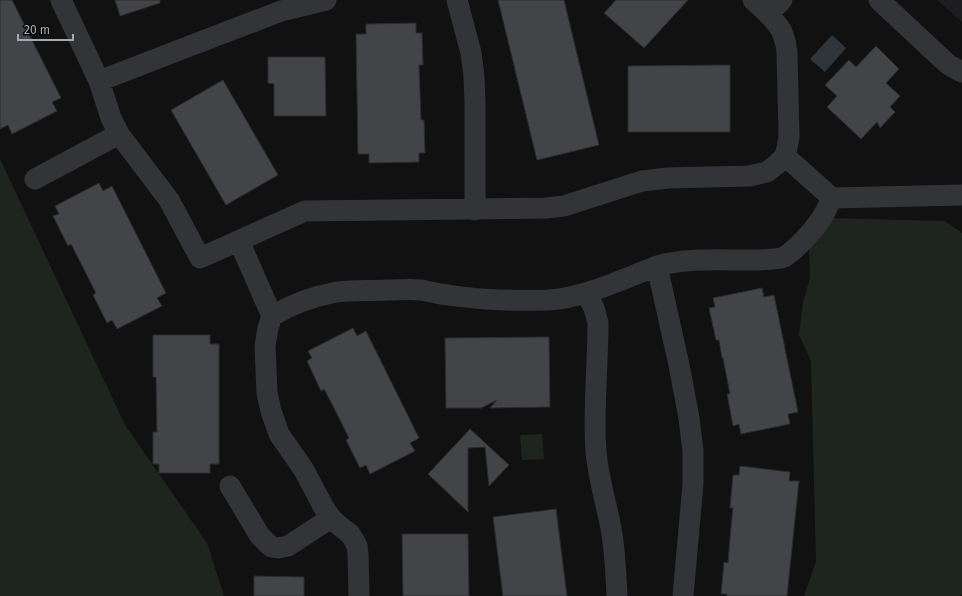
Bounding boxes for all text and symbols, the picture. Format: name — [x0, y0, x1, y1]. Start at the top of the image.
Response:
scale bar — [18, 16, 73, 42]
text: 20 m — [24, 23, 50, 37]

